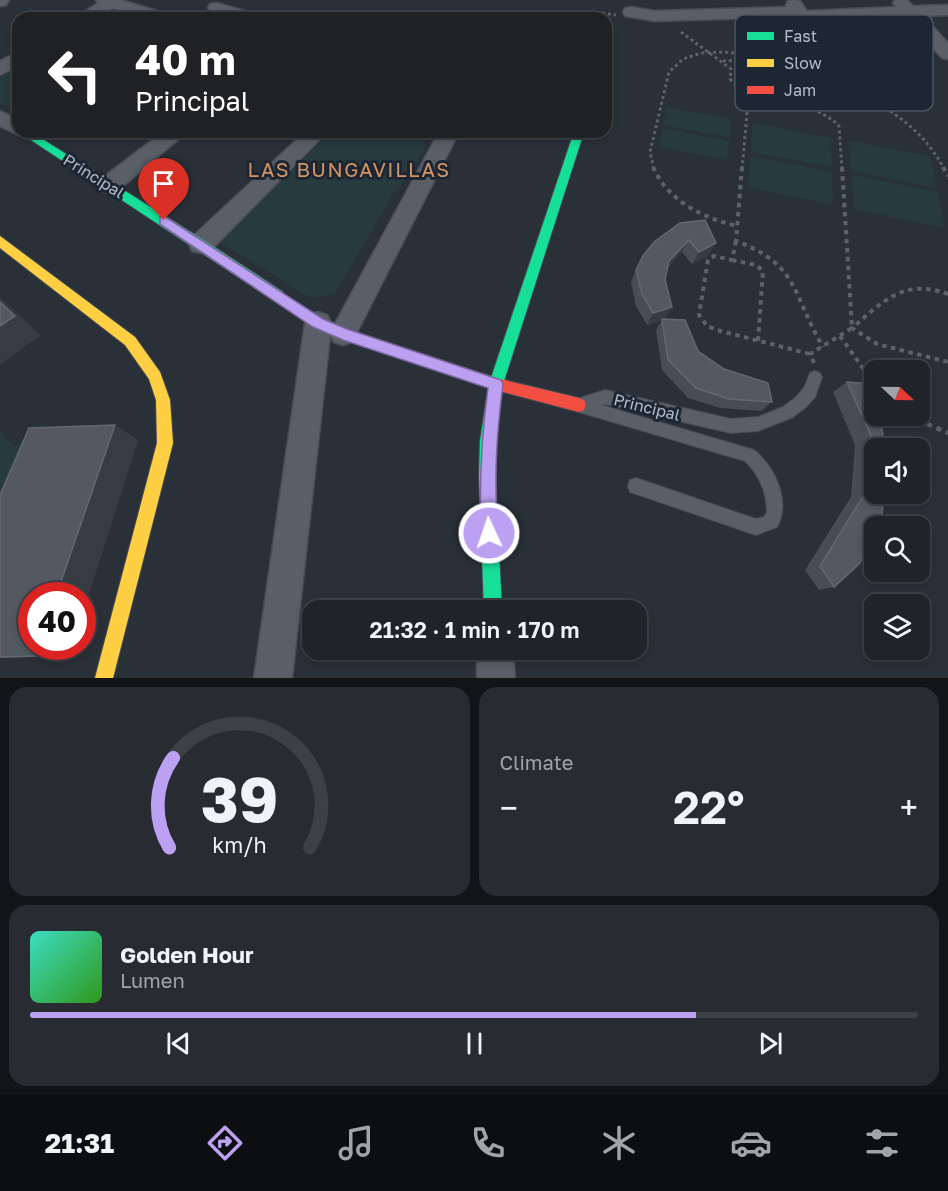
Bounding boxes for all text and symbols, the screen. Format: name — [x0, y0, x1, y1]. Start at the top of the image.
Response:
legend — [735, 15, 933, 111]
text: Fast — [784, 26, 817, 46]
text: 40 m — [135, 34, 236, 84]
icon: left — [36, 36, 114, 114]
text: Slow — [784, 53, 822, 73]
text: Jam — [784, 80, 816, 100]
text: Principal — [135, 85, 250, 117]
street label: Principal — [60, 150, 128, 202]
district label: LAS BUNGAVILLAS — [247, 157, 451, 181]
pin — [138, 158, 189, 220]
icon: arrive — [147, 167, 180, 200]
north arrow — [864, 360, 930, 426]
map controls — [864, 360, 930, 660]
street label: Principal — [612, 389, 682, 425]
button: sound — [864, 438, 930, 504]
position arrow — [457, 501, 521, 565]
button: search — [864, 516, 930, 582]
speed limit sign: 40 — [18, 582, 96, 660]
button: layers — [864, 594, 930, 660]
text: 21:32 · 1 min · 170 m — [369, 616, 580, 643]
text: Climate — [500, 750, 573, 774]
text: 39 — [200, 761, 278, 836]
text: 22° — [673, 780, 744, 834]
text: − — [500, 788, 518, 827]
text: + — [900, 788, 918, 827]
text: km/h — [212, 833, 267, 859]
text: Golden Hour — [120, 941, 254, 968]
text: Lumen — [120, 968, 185, 992]
icon: previous — [162, 1027, 195, 1060]
icon: pause — [458, 1027, 491, 1060]
icon: next — [754, 1027, 787, 1060]
icon: directions — [204, 1122, 246, 1164]
icon: music — [335, 1122, 377, 1164]
icon: phone — [467, 1122, 509, 1164]
icon: climate — [598, 1122, 640, 1164]
icon: car — [730, 1122, 772, 1164]
icon: filters — [861, 1122, 903, 1164]
text: 21:31 — [45, 1127, 114, 1159]

